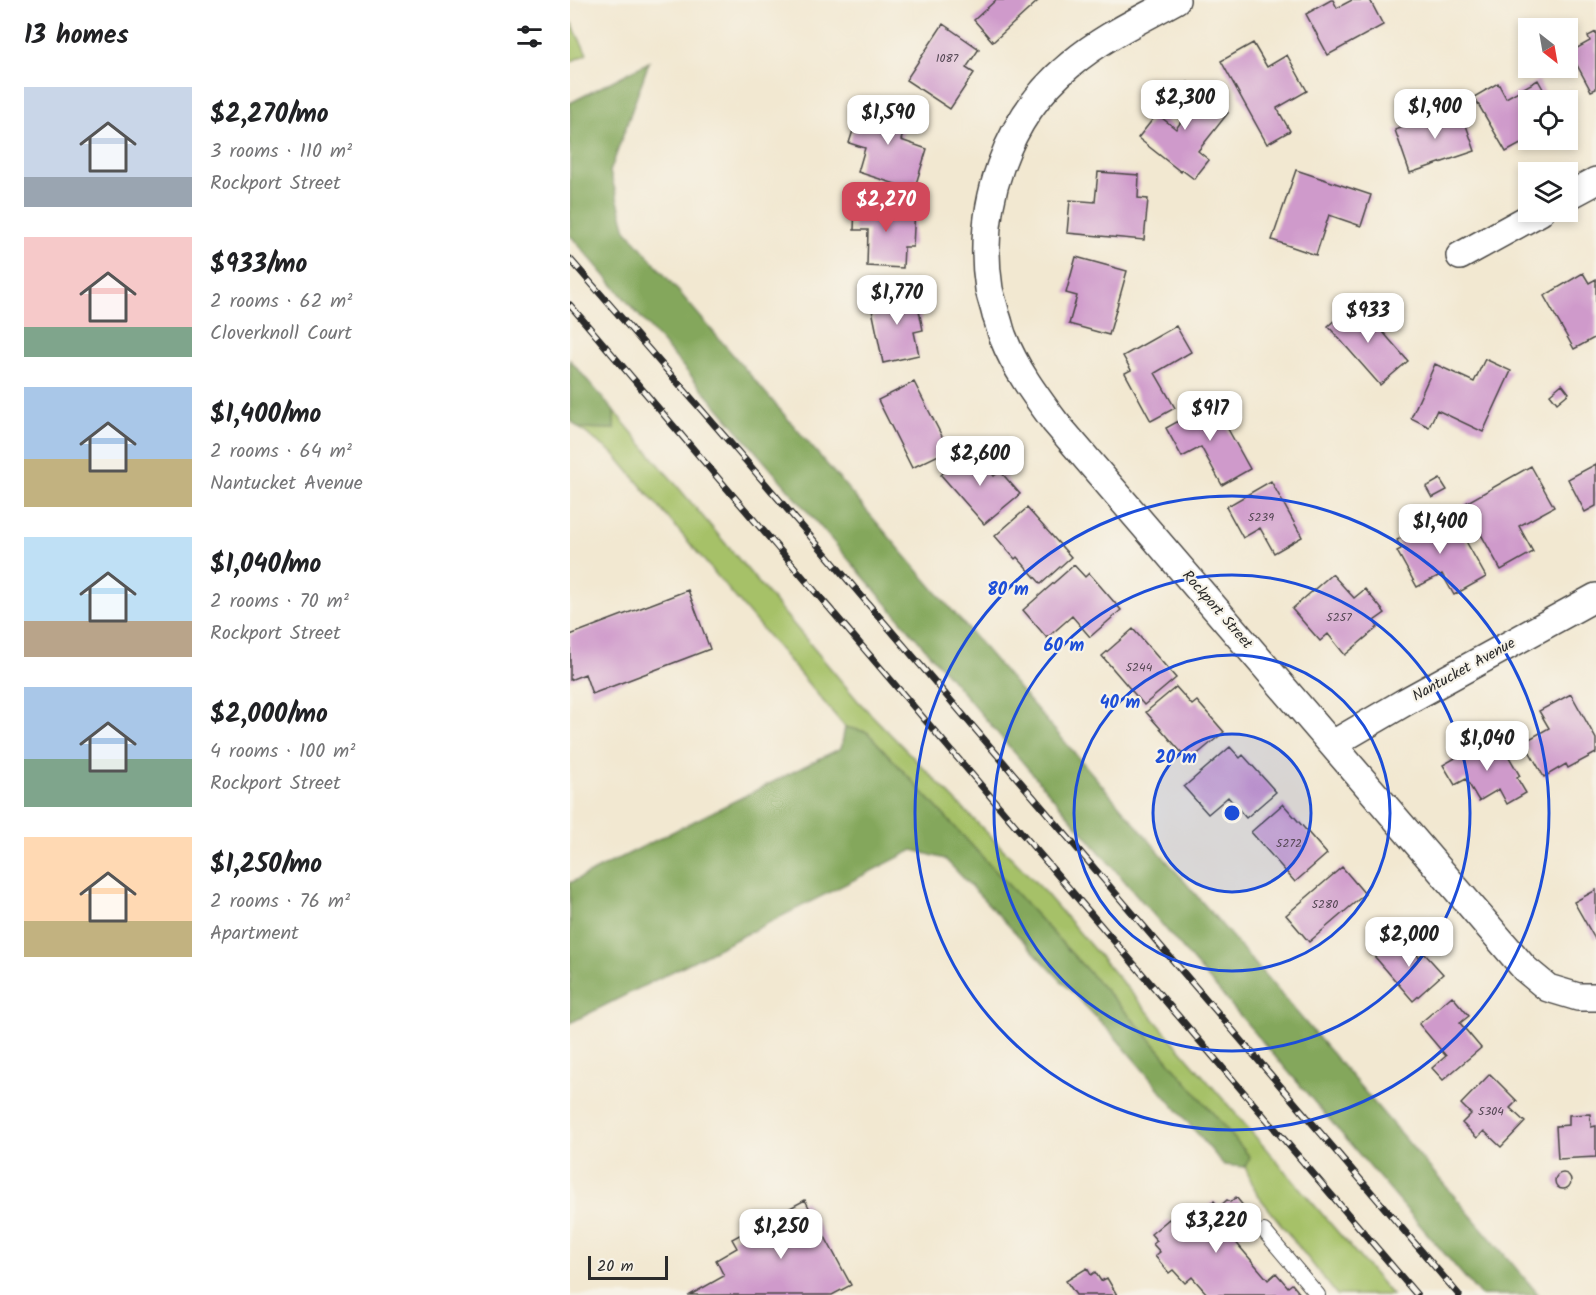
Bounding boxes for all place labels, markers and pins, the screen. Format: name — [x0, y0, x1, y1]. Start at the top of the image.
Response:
pin: $2,300 — [1136, 80, 1234, 131]
pin: $1,900 — [1386, 89, 1484, 140]
pin: $1,590 — [839, 95, 937, 146]
pin: $2,270 — [837, 182, 935, 233]
pin: $1,770 — [848, 275, 946, 326]
pin: $933 — [1332, 293, 1404, 344]
pin: $917 — [1174, 391, 1246, 442]
pin: $2,600 — [931, 436, 1029, 487]
pin: $1,400 — [1391, 504, 1489, 555]
pin: $1,040 — [1438, 721, 1536, 772]
centre of rings — [1222, 803, 1242, 823]
pin: $2,000 — [1360, 917, 1458, 968]
pin: $3,220 — [1167, 1203, 1265, 1254]
pin: $1,250 — [732, 1209, 830, 1260]

